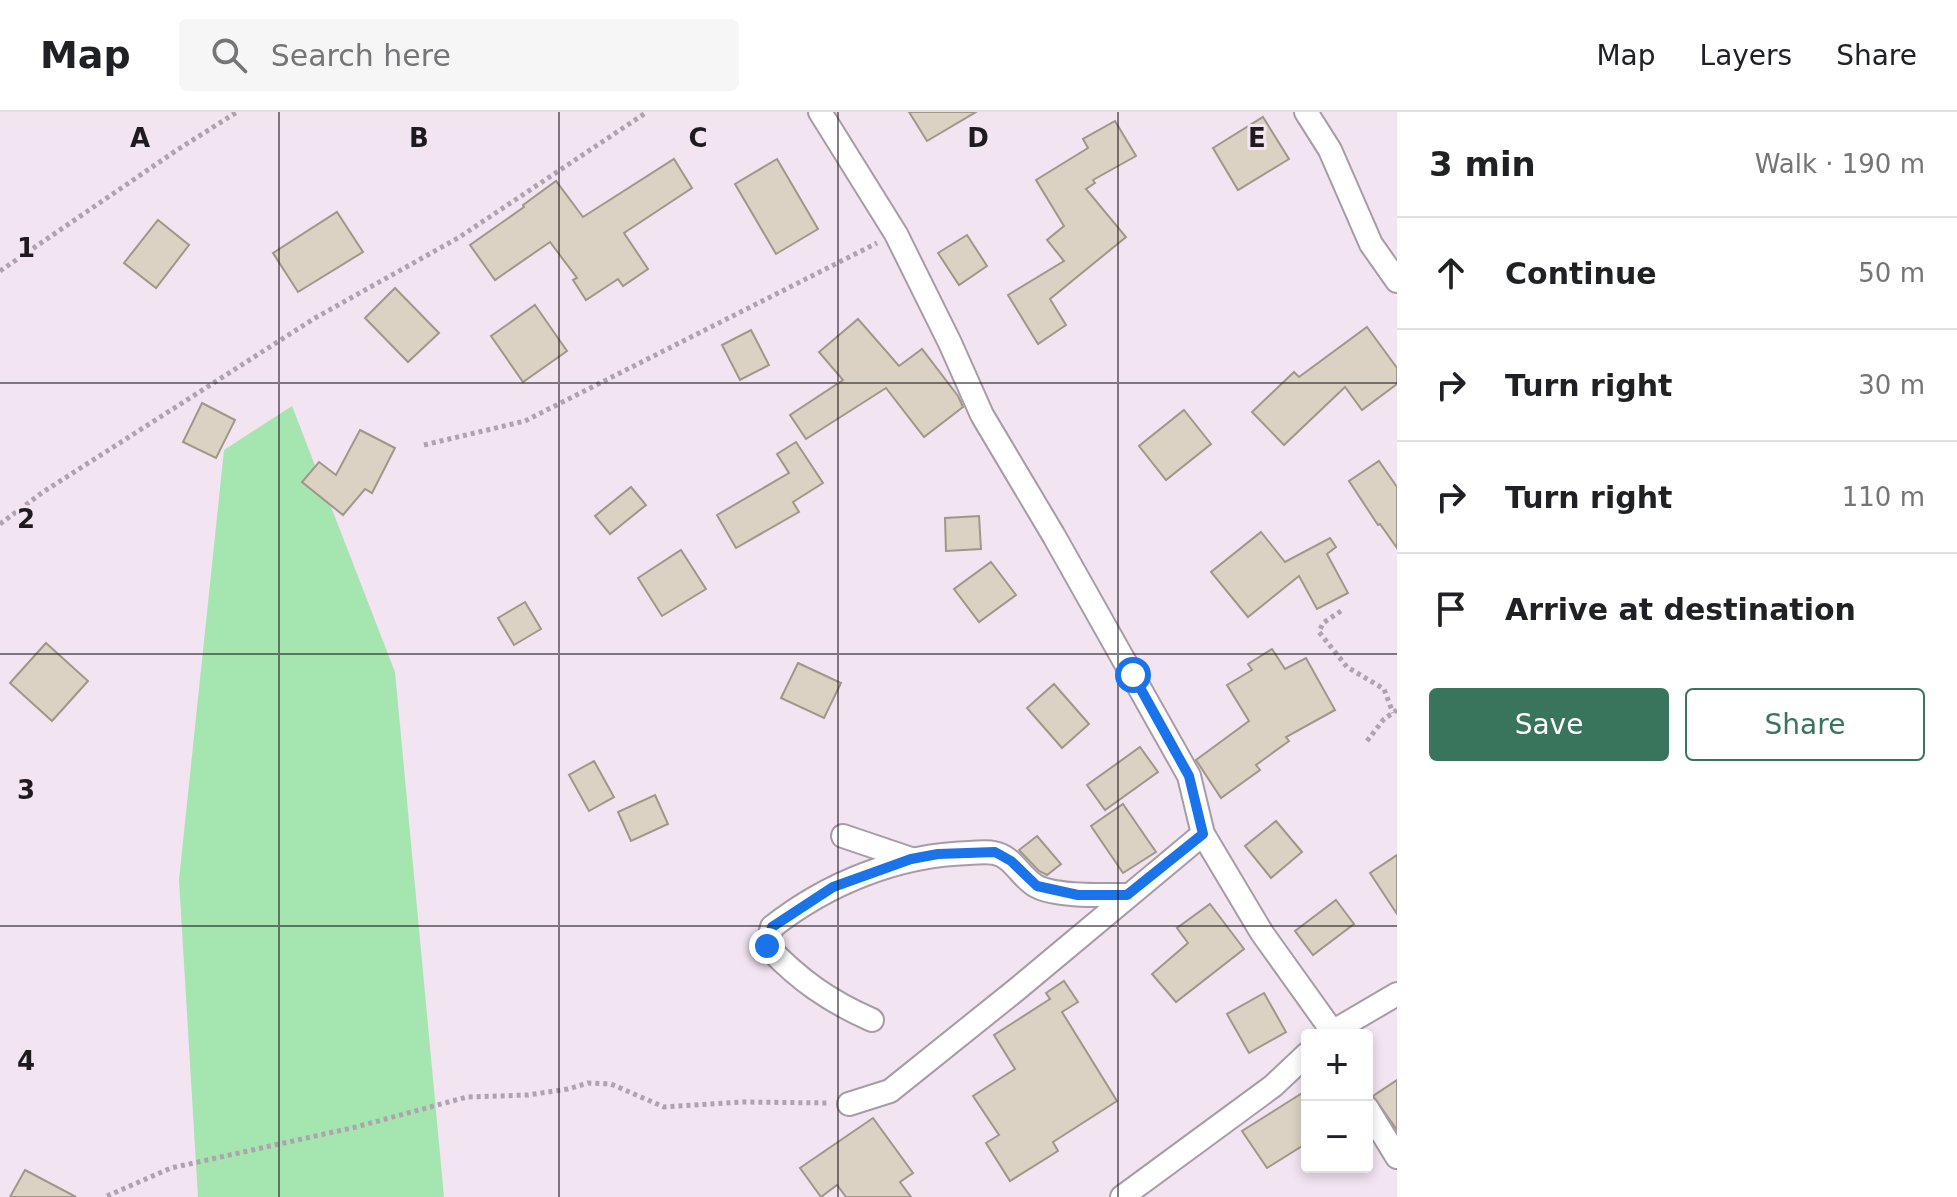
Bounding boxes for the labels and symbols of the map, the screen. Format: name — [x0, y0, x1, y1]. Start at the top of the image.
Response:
text: A — [130, 123, 150, 153]
text: B — [409, 123, 429, 153]
text: C — [688, 123, 708, 153]
text: D — [967, 123, 989, 153]
text: E — [1248, 123, 1266, 153]
text: 1 — [17, 233, 35, 263]
text: 2 — [17, 504, 35, 534]
route start — [1115, 657, 1151, 693]
text: 3 — [17, 775, 35, 805]
route end — [749, 928, 785, 964]
text: 4 — [17, 1046, 35, 1076]

